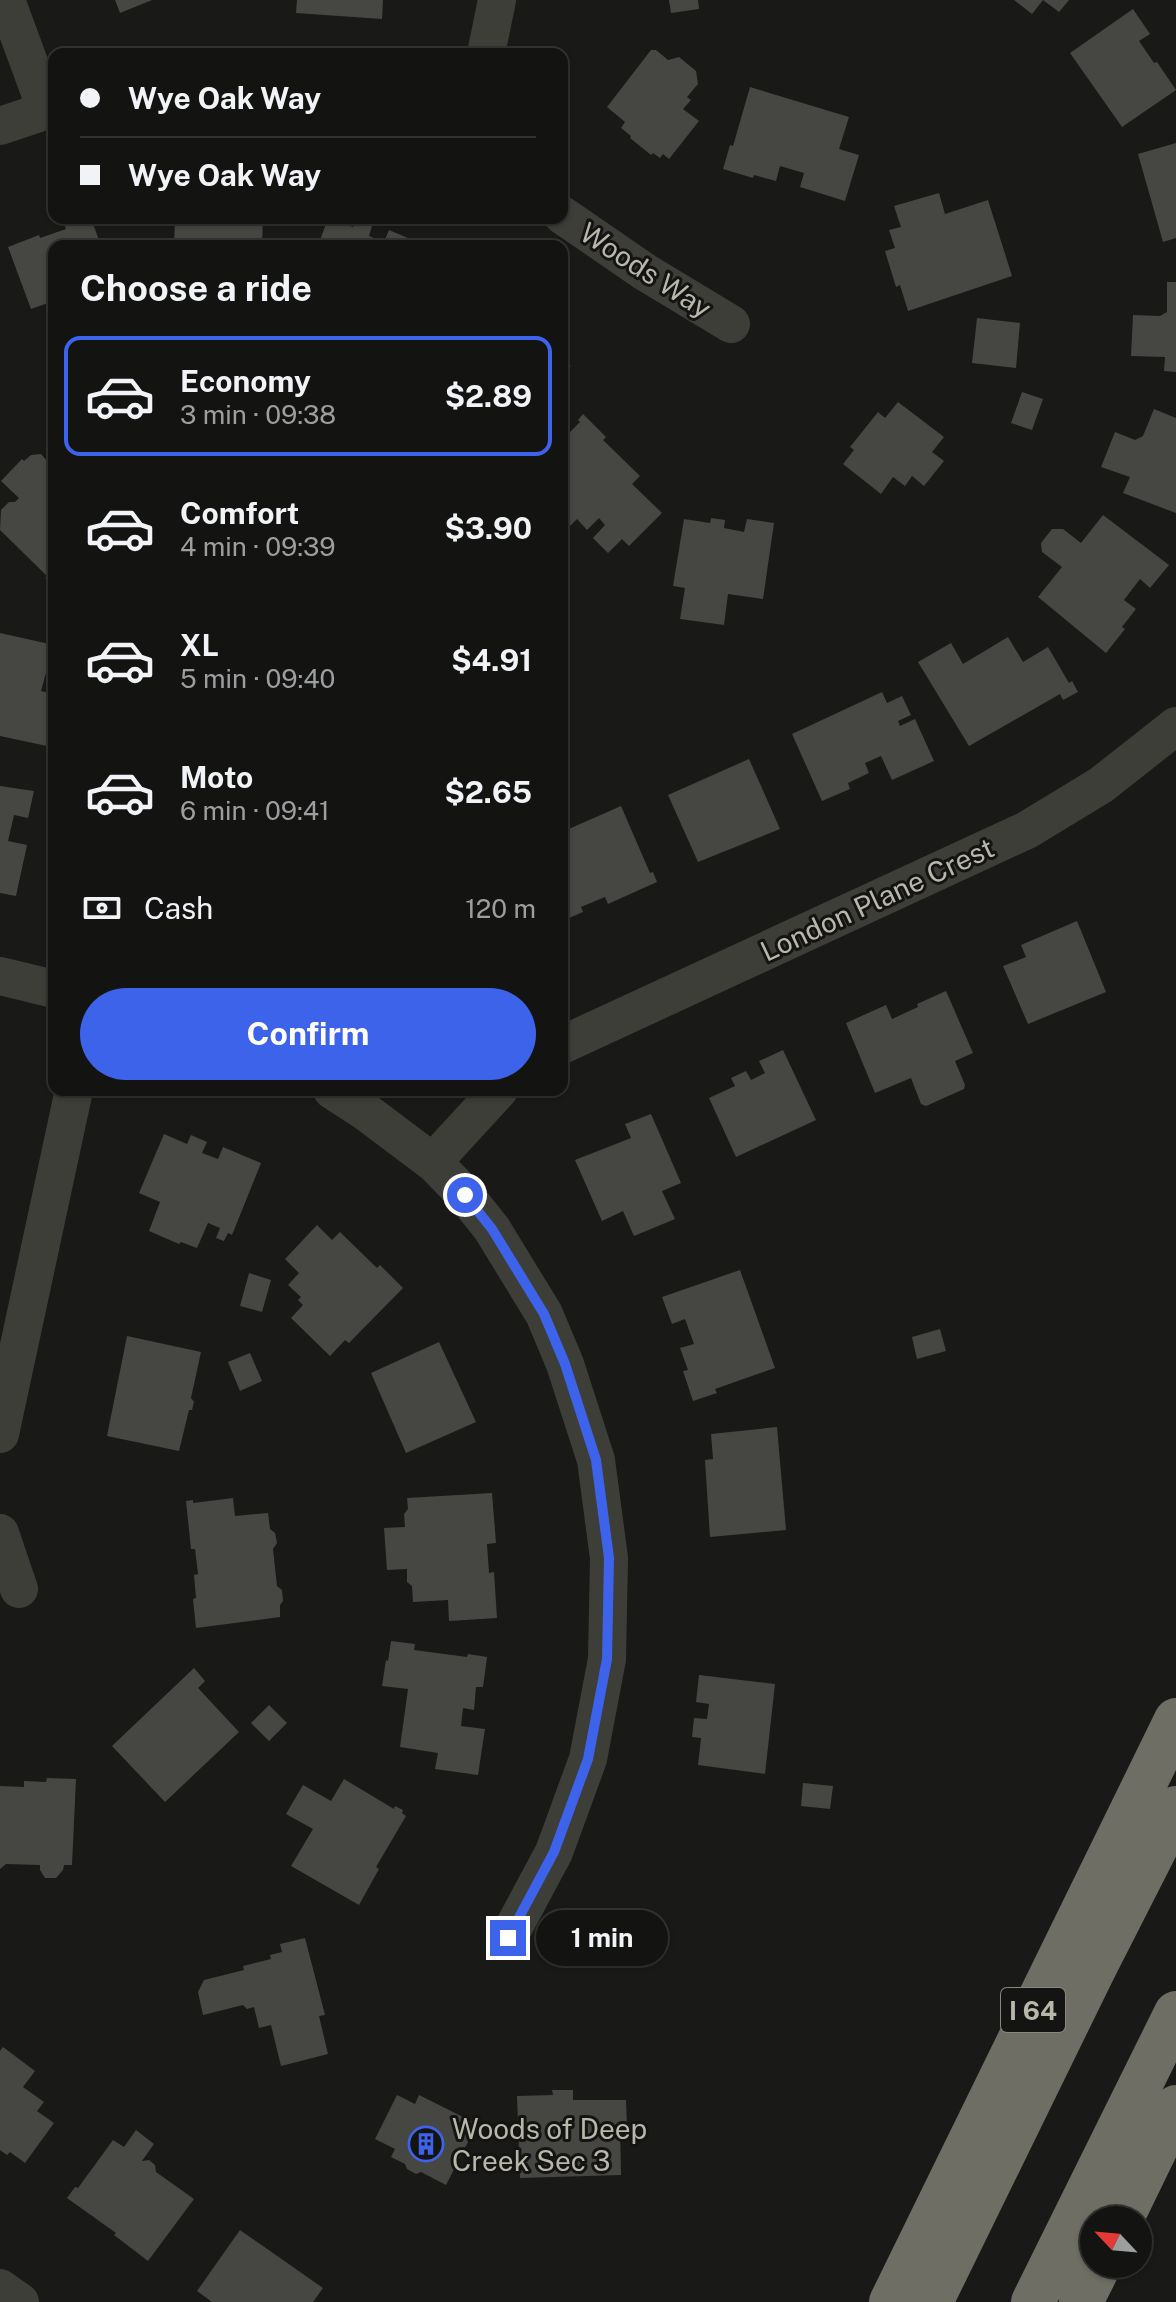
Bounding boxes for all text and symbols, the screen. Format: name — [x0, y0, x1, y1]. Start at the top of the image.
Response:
text: Wye Oak Way — [128, 80, 321, 116]
text: Wye Oak Way — [128, 157, 321, 193]
street label: Woods Way — [574, 215, 718, 325]
text: Choose a ride — [80, 267, 312, 309]
icon: car — [84, 360, 156, 432]
text: Economy — [180, 363, 311, 399]
text: $2.89 — [445, 378, 532, 414]
text: 3 min · 09:38 — [180, 399, 336, 430]
icon: car — [84, 492, 156, 564]
text: Comfort — [180, 495, 299, 531]
text: $3.90 — [445, 510, 532, 546]
text: 4 min · 09:39 — [180, 531, 335, 562]
icon: car — [84, 624, 156, 696]
text: XL — [180, 627, 219, 663]
text: $4.91 — [451, 642, 532, 678]
text: 5 min · 09:40 — [180, 663, 335, 694]
icon: car — [84, 756, 156, 828]
text: Moto — [180, 759, 253, 795]
text: $2.65 — [444, 774, 532, 810]
text: 6 min · 09:41 — [180, 795, 330, 826]
street label: London Plane Crest — [755, 830, 999, 968]
icon: cash — [80, 886, 124, 930]
text: Cash — [144, 890, 213, 926]
text: 120 m — [465, 893, 536, 924]
button: Confirm — [80, 988, 536, 1080]
route start — [447, 1177, 483, 1213]
callout: 1 min — [536, 1910, 668, 1966]
route end — [490, 1920, 526, 1956]
text: 1 min — [571, 1922, 633, 1953]
road number: I 64 — [1001, 1988, 1065, 2032]
place label: Woods of Deep Creek Sec 3 — [452, 2112, 647, 2177]
building icon: Woods of Deep Creek Sec 3 — [407, 2125, 445, 2163]
north arrow — [1080, 2206, 1152, 2278]
map controls — [1080, 2206, 1152, 2278]

